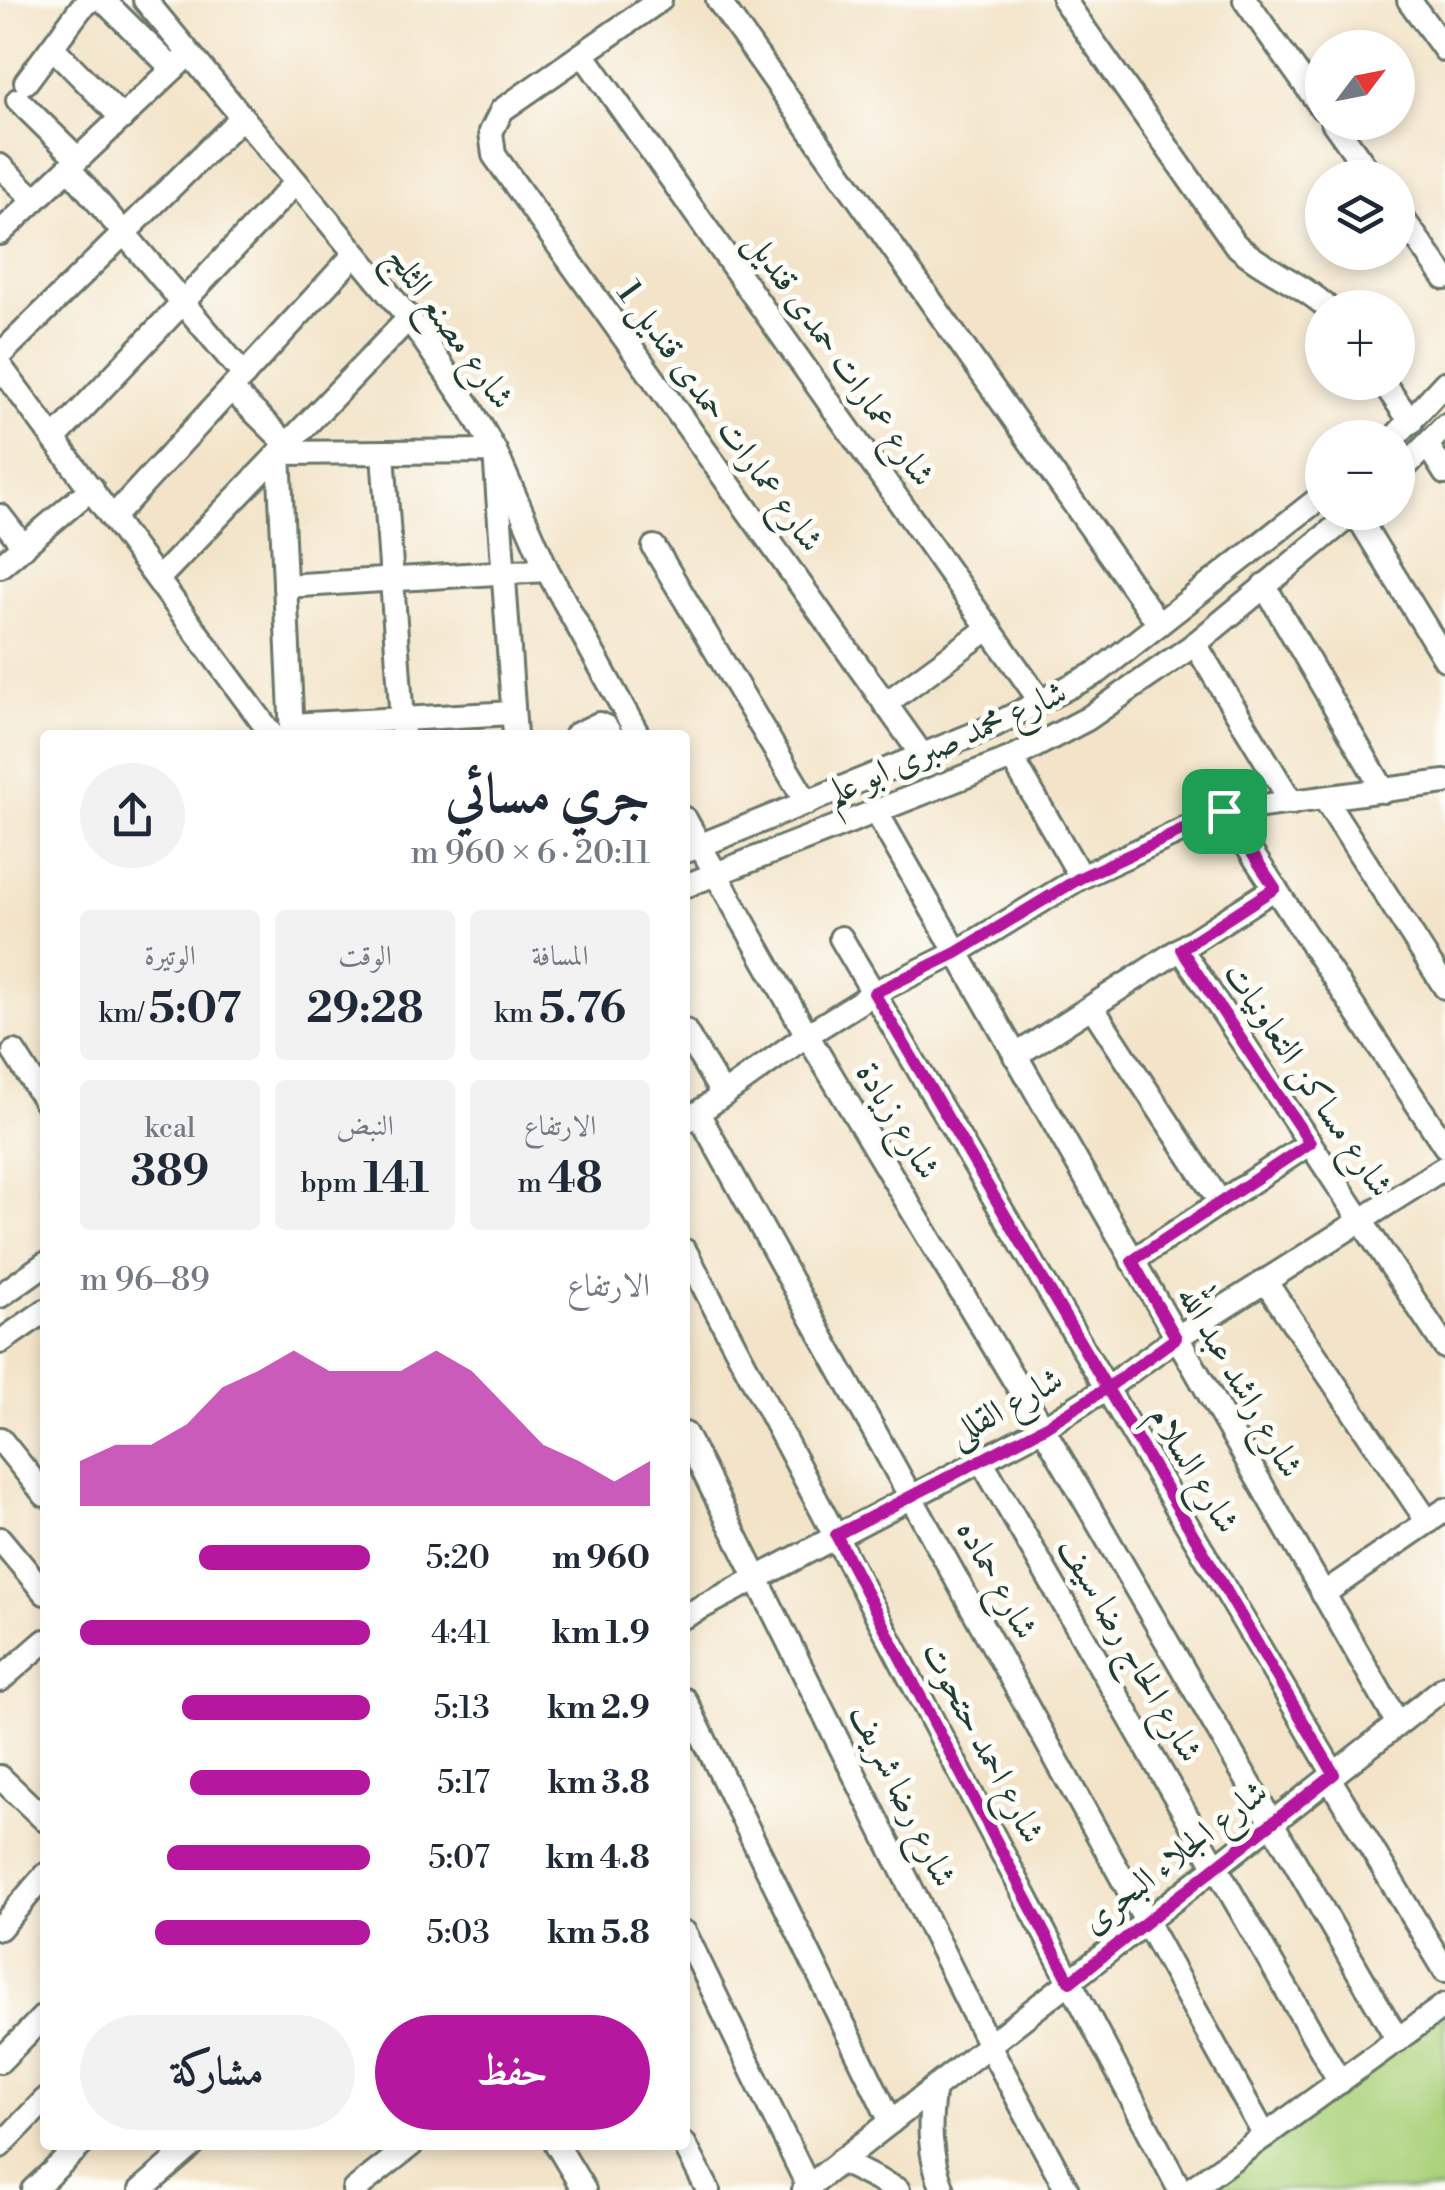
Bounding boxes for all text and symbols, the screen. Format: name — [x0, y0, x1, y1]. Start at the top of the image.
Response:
north arrow — [1305, 30, 1415, 140]
map controls — [1305, 30, 1415, 530]
button: layers — [1305, 160, 1415, 270]
street label: شارع عمارات حمدى قنديل — [731, 223, 944, 498]
street label: شارع مصنع الثلج — [370, 238, 523, 423]
street label: شارع عمارات حمدى قنديل 1 — [602, 273, 833, 564]
button: + — [1305, 290, 1415, 400]
button: − — [1305, 420, 1415, 530]
street label: شارع محمد صبرى ابو علم — [820, 671, 1078, 827]
text: جري مسائي — [445, 761, 650, 830]
button: share — [80, 763, 185, 868]
pin — [1182, 769, 1267, 854]
icon: arrive — [1197, 784, 1252, 839]
text: 20:11 · 6 × 960 m — [410, 833, 650, 873]
text: الوتيرة — [144, 939, 196, 974]
text: الوقت — [338, 939, 392, 974]
text: المسافة — [531, 939, 589, 974]
street label: شارع مساكن التعاونيات — [1208, 954, 1402, 1209]
text: 5:07 — [149, 983, 241, 1036]
text: 29:28 — [306, 983, 424, 1036]
text: 5.76 — [539, 983, 626, 1036]
text: /km — [99, 996, 149, 1031]
text: km — [494, 996, 539, 1031]
street label: شارع زيادة — [841, 1054, 950, 1190]
text: النبض — [336, 1109, 394, 1144]
text: الارتفاع — [524, 1109, 596, 1144]
text: kcal — [145, 1111, 195, 1146]
text: 389 — [131, 1146, 209, 1199]
text: 141 — [363, 1153, 429, 1206]
text: 48 — [548, 1153, 603, 1206]
text: bpm — [301, 1166, 363, 1201]
text: m — [517, 1166, 548, 1201]
text: 89–96 m — [80, 1260, 210, 1300]
text: الارتفاع — [567, 1266, 650, 1306]
street label: شارع راشد عبد الله — [1162, 1274, 1318, 1489]
street label: شارع القللى — [941, 1358, 1074, 1462]
street label: شارع السلام — [1132, 1398, 1249, 1546]
street label: شارع حماده — [941, 1512, 1047, 1650]
street label: شارع الحاج رضا سيف — [1041, 1529, 1212, 1774]
text: 5:20 — [426, 1538, 490, 1578]
text: 960 m — [552, 1538, 650, 1578]
text: 4:41 — [431, 1613, 490, 1653]
text: 1.9 km — [551, 1613, 650, 1653]
street label: شارع احمد حتحوت — [906, 1635, 1054, 1854]
text: 5:13 — [434, 1688, 490, 1728]
text: 2.9 km — [547, 1688, 650, 1728]
street label: شارع رضا شريف — [834, 1697, 966, 1897]
text: 5:17 — [437, 1763, 490, 1803]
text: 3.8 km — [548, 1763, 650, 1803]
street label: شارع الجلاء البحرى — [1073, 1771, 1280, 1948]
text: 5:07 — [428, 1838, 490, 1878]
text: 4.8 km — [545, 1838, 650, 1878]
text: 5:03 — [426, 1913, 490, 1953]
text: 5.8 km — [547, 1913, 650, 1953]
button: مشاركة — [80, 2015, 355, 2130]
button: حفظ — [375, 2015, 650, 2130]

